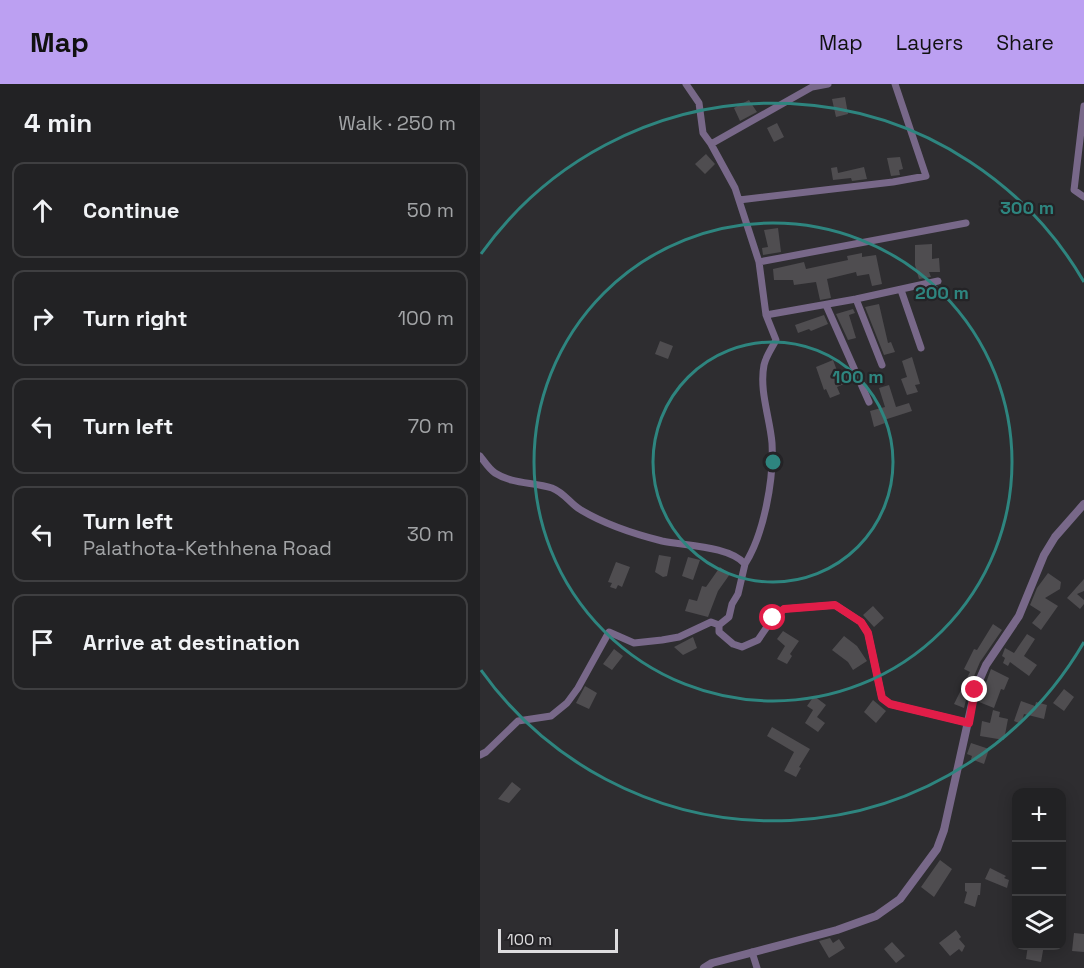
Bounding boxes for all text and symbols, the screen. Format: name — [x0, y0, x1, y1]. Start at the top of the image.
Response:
text: Map — [30, 24, 89, 60]
text: Map — [819, 29, 863, 56]
text: Layers — [896, 29, 963, 56]
text: Share — [996, 29, 1054, 56]
text: 4 min — [24, 106, 92, 140]
text: Walk · 250 m — [338, 110, 456, 136]
icon: ahead — [26, 194, 59, 227]
text: Continue — [83, 196, 179, 224]
text: 300 m — [1000, 196, 1054, 219]
text: 50 m — [407, 197, 454, 223]
text: 200 m — [915, 281, 969, 304]
icon: right — [26, 302, 59, 335]
text: Turn right — [83, 304, 188, 332]
text: 100 m — [398, 305, 454, 331]
text: 100 m — [832, 365, 884, 388]
icon: left — [26, 410, 59, 443]
text: Turn left — [83, 412, 173, 440]
text: 70 m — [408, 413, 454, 439]
centre of rings — [763, 452, 783, 472]
text: Turn left — [83, 507, 173, 535]
icon: left — [26, 518, 59, 551]
text: 30 m — [407, 521, 454, 547]
text: Palathota-Kethhena Road — [83, 535, 332, 561]
route start — [759, 604, 785, 630]
icon: arrive — [26, 626, 59, 659]
text: Arrive at destination — [83, 628, 300, 656]
route end — [961, 676, 987, 702]
map controls — [1012, 788, 1066, 950]
button: + — [1012, 788, 1066, 842]
button: − — [1012, 842, 1066, 896]
button: layers — [1012, 896, 1066, 950]
scale bar — [498, 926, 618, 954]
text: 100 m — [507, 929, 552, 950]

